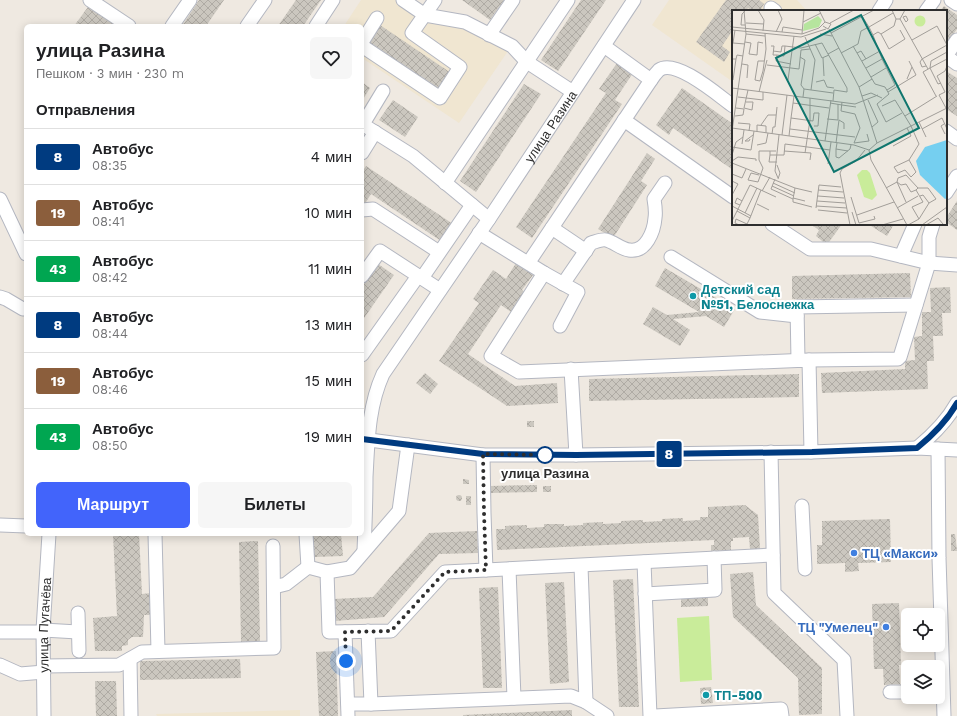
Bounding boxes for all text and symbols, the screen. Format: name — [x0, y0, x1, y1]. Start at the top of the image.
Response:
inset map — [732, 10, 947, 225]
button: heart — [310, 37, 352, 79]
text: улица Разина — [36, 39, 165, 62]
text: Пешком · 3 мин · 230 m — [36, 66, 184, 81]
street label: улица Разина — [522, 87, 580, 165]
text: Отправления — [36, 101, 135, 119]
text: Автобус — [92, 140, 154, 158]
text: 4 мин — [311, 148, 352, 166]
text: 8 — [54, 149, 62, 165]
text: 08:35 — [92, 158, 127, 173]
text: Автобус — [92, 196, 154, 214]
text: 10 мин — [305, 204, 352, 222]
text: 19 — [51, 205, 65, 221]
text: 08:41 — [92, 214, 125, 229]
text: Автобус — [92, 252, 154, 270]
text: 11 мин — [308, 260, 352, 278]
text: 43 — [49, 261, 67, 277]
text: 08:42 — [92, 270, 127, 285]
place label: Детский сад №51, Белоснежка — [701, 282, 815, 312]
marker: Детский сад №51, Белоснежка — [688, 291, 698, 301]
text: Автобус — [92, 308, 154, 326]
text: 13 мин — [305, 316, 352, 334]
text: 8 — [54, 317, 62, 333]
text: 08:44 — [92, 326, 128, 341]
text: Автобус — [92, 364, 154, 382]
text: 15 мин — [305, 372, 352, 390]
text: 19 — [51, 373, 65, 389]
text: 08:46 — [92, 382, 128, 397]
text: Автобус — [92, 420, 154, 438]
text: 19 мин — [305, 428, 352, 446]
text: 43 — [49, 429, 67, 445]
text: 08:50 — [92, 438, 128, 453]
line badge: 8 — [656, 441, 682, 467]
marker: улица Разина — [536, 446, 554, 464]
text: 8 — [665, 446, 673, 462]
place label: улица Разина — [501, 466, 590, 481]
button: Маршрут — [36, 482, 190, 528]
button: Билеты — [198, 482, 352, 528]
place label: ТЦ «Макси» — [862, 546, 939, 561]
marker: ТЦ «Макси» — [849, 548, 859, 558]
street label: улица Пугачёва — [36, 576, 54, 673]
map controls — [901, 608, 945, 704]
button: locate — [901, 608, 945, 652]
place label: ТЦ "Умелец" — [798, 620, 878, 635]
marker: ТЦ "Умелец" — [881, 622, 891, 632]
your location — [336, 651, 356, 671]
button: layers — [901, 660, 945, 704]
place label: ТП-500 — [714, 688, 762, 703]
marker: ТП-500 — [701, 690, 711, 700]

